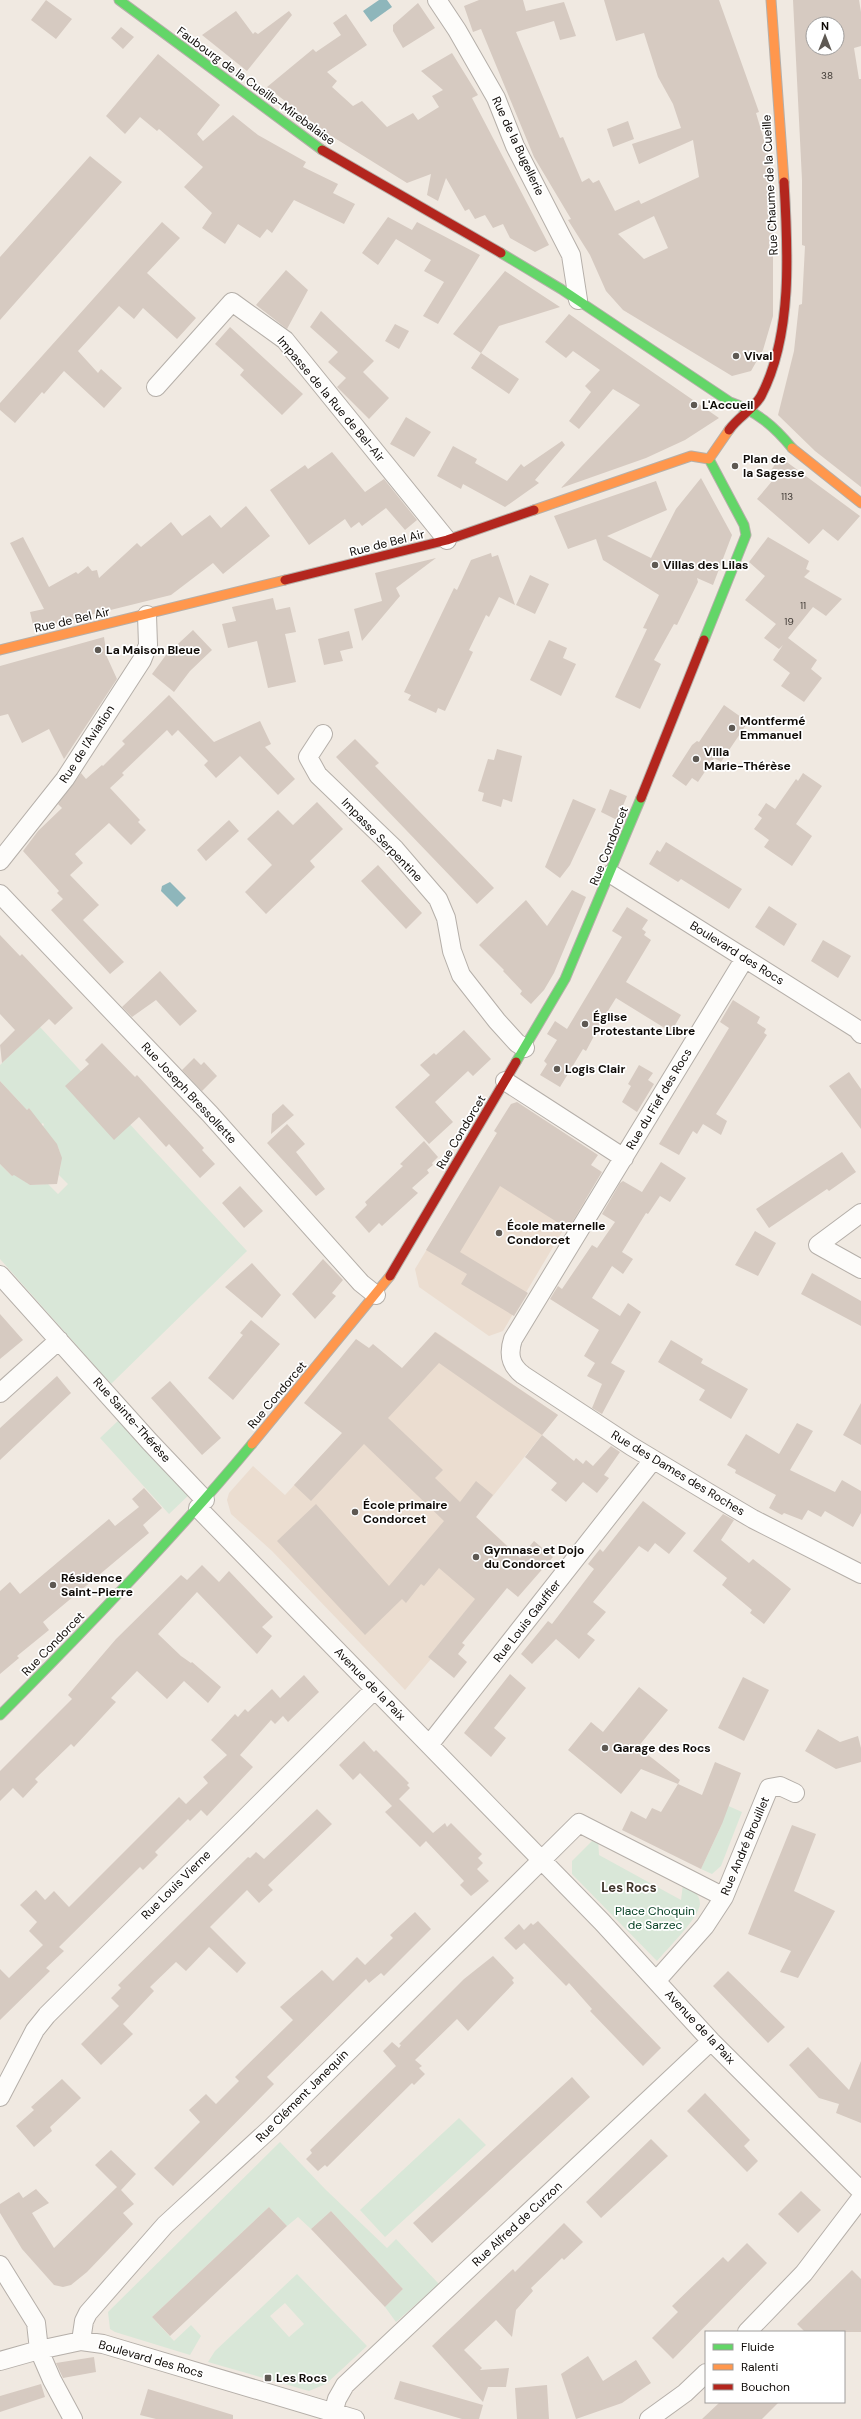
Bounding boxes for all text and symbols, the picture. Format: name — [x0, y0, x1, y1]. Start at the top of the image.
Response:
north arrow — [805, 16, 845, 56]
text: N — [821, 19, 829, 33]
street label: Faubourg de la Cueille-Mirebalaise — [174, 23, 338, 149]
house number: 38 — [821, 69, 833, 82]
street label: Rue de la Bugellerie — [488, 94, 548, 198]
street label: Rue Chaume de la Cueille — [758, 114, 782, 256]
street label: Impasse de la Rue de Bel-Air — [274, 333, 389, 466]
place label: Vival — [744, 348, 772, 364]
marker: Vival — [731, 351, 741, 361]
place label: L'Accueil — [702, 397, 753, 413]
marker: L'Accueil — [689, 400, 699, 410]
place label: Plan de la Sagesse — [743, 451, 804, 481]
marker: Plan de la Sagesse — [730, 461, 740, 471]
house number: 113 — [781, 490, 793, 503]
street label: Rue de Bel Air — [348, 526, 427, 560]
place label: Villas des Lilas — [663, 557, 748, 573]
marker: Villas des Lilas — [650, 560, 660, 570]
house number: 11 — [800, 599, 806, 612]
street label: Rue de Bel Air — [33, 603, 112, 636]
house number: 19 — [784, 615, 794, 628]
place label: La Maison Bleue — [106, 642, 200, 658]
marker: La Maison Bleue — [93, 645, 103, 655]
street label: Rue de l'Aviation — [56, 702, 118, 786]
place label: Montfermé Emmanuel — [740, 713, 805, 743]
marker: Montfermé Emmanuel — [727, 723, 737, 733]
place label: Villa Marie-Thérèse — [704, 744, 791, 774]
marker: Villa Marie-Thérèse — [691, 754, 701, 764]
street label: Impasse Serpentine — [338, 795, 426, 885]
street label: Rue Condorcet — [586, 804, 632, 888]
street label: Boulevard des Rocs — [687, 918, 787, 988]
place label: Église Protestante Libre — [593, 1009, 695, 1039]
marker: Église Protestante Libre — [580, 1019, 590, 1029]
street label: Rue Joseph Bressollette — [138, 1039, 240, 1147]
street label: Rue du Fief des Rocs — [622, 1045, 696, 1153]
place label: Logis Clair — [565, 1061, 625, 1077]
marker: Logis Clair — [552, 1064, 562, 1074]
street label: Rue Condorcet — [433, 1092, 490, 1172]
place label: École maternelle Condorcet — [507, 1218, 606, 1248]
marker: École maternelle Condorcet — [494, 1228, 504, 1238]
street label: Rue Condorcet — [244, 1358, 310, 1432]
street label: Rue Sainte-Thérèse — [90, 1374, 174, 1466]
street label: Rue des Dames des Roches — [608, 1427, 748, 1519]
place label: École primaire Condorcet — [363, 1497, 448, 1527]
marker: École primaire Condorcet — [350, 1507, 360, 1517]
place label: Gymnase et Dojo du Condorcet — [484, 1542, 584, 1572]
marker: Gymnase et Dojo du Condorcet — [471, 1552, 481, 1562]
place label: Résidence Saint-Pierre — [61, 1570, 133, 1600]
street label: Rue Louis Gauffier — [490, 1576, 565, 1666]
marker: Résidence Saint-Pierre — [48, 1580, 58, 1590]
street label: Rue Condorcet — [18, 1608, 88, 1680]
street label: Avenue de la Paix — [331, 1644, 409, 1724]
place label: Garage des Rocs — [613, 1740, 711, 1756]
marker: Garage des Rocs — [600, 1743, 610, 1753]
street label: Rue André Brouillet — [717, 1794, 773, 1898]
street label: Rue Louis Vierne — [138, 1847, 214, 1923]
district label: Les Rocs — [601, 1879, 657, 1896]
park label: Place Choquin de Sarzec — [615, 1903, 695, 1933]
street label: Avenue de la Paix — [661, 1986, 739, 2068]
street label: Rue Clément Janequin — [252, 2046, 352, 2146]
street label: Rue Alfred de Curzon — [469, 2178, 565, 2270]
legend — [705, 2331, 845, 2403]
street label: Boulevard des Rocs — [97, 2336, 205, 2382]
text: Fluide — [741, 2339, 774, 2355]
text: Ralenti — [741, 2359, 779, 2375]
place label: Les Rocs — [276, 2370, 327, 2386]
marker: Les Rocs — [263, 2373, 273, 2383]
text: Bouchon — [741, 2379, 790, 2395]

